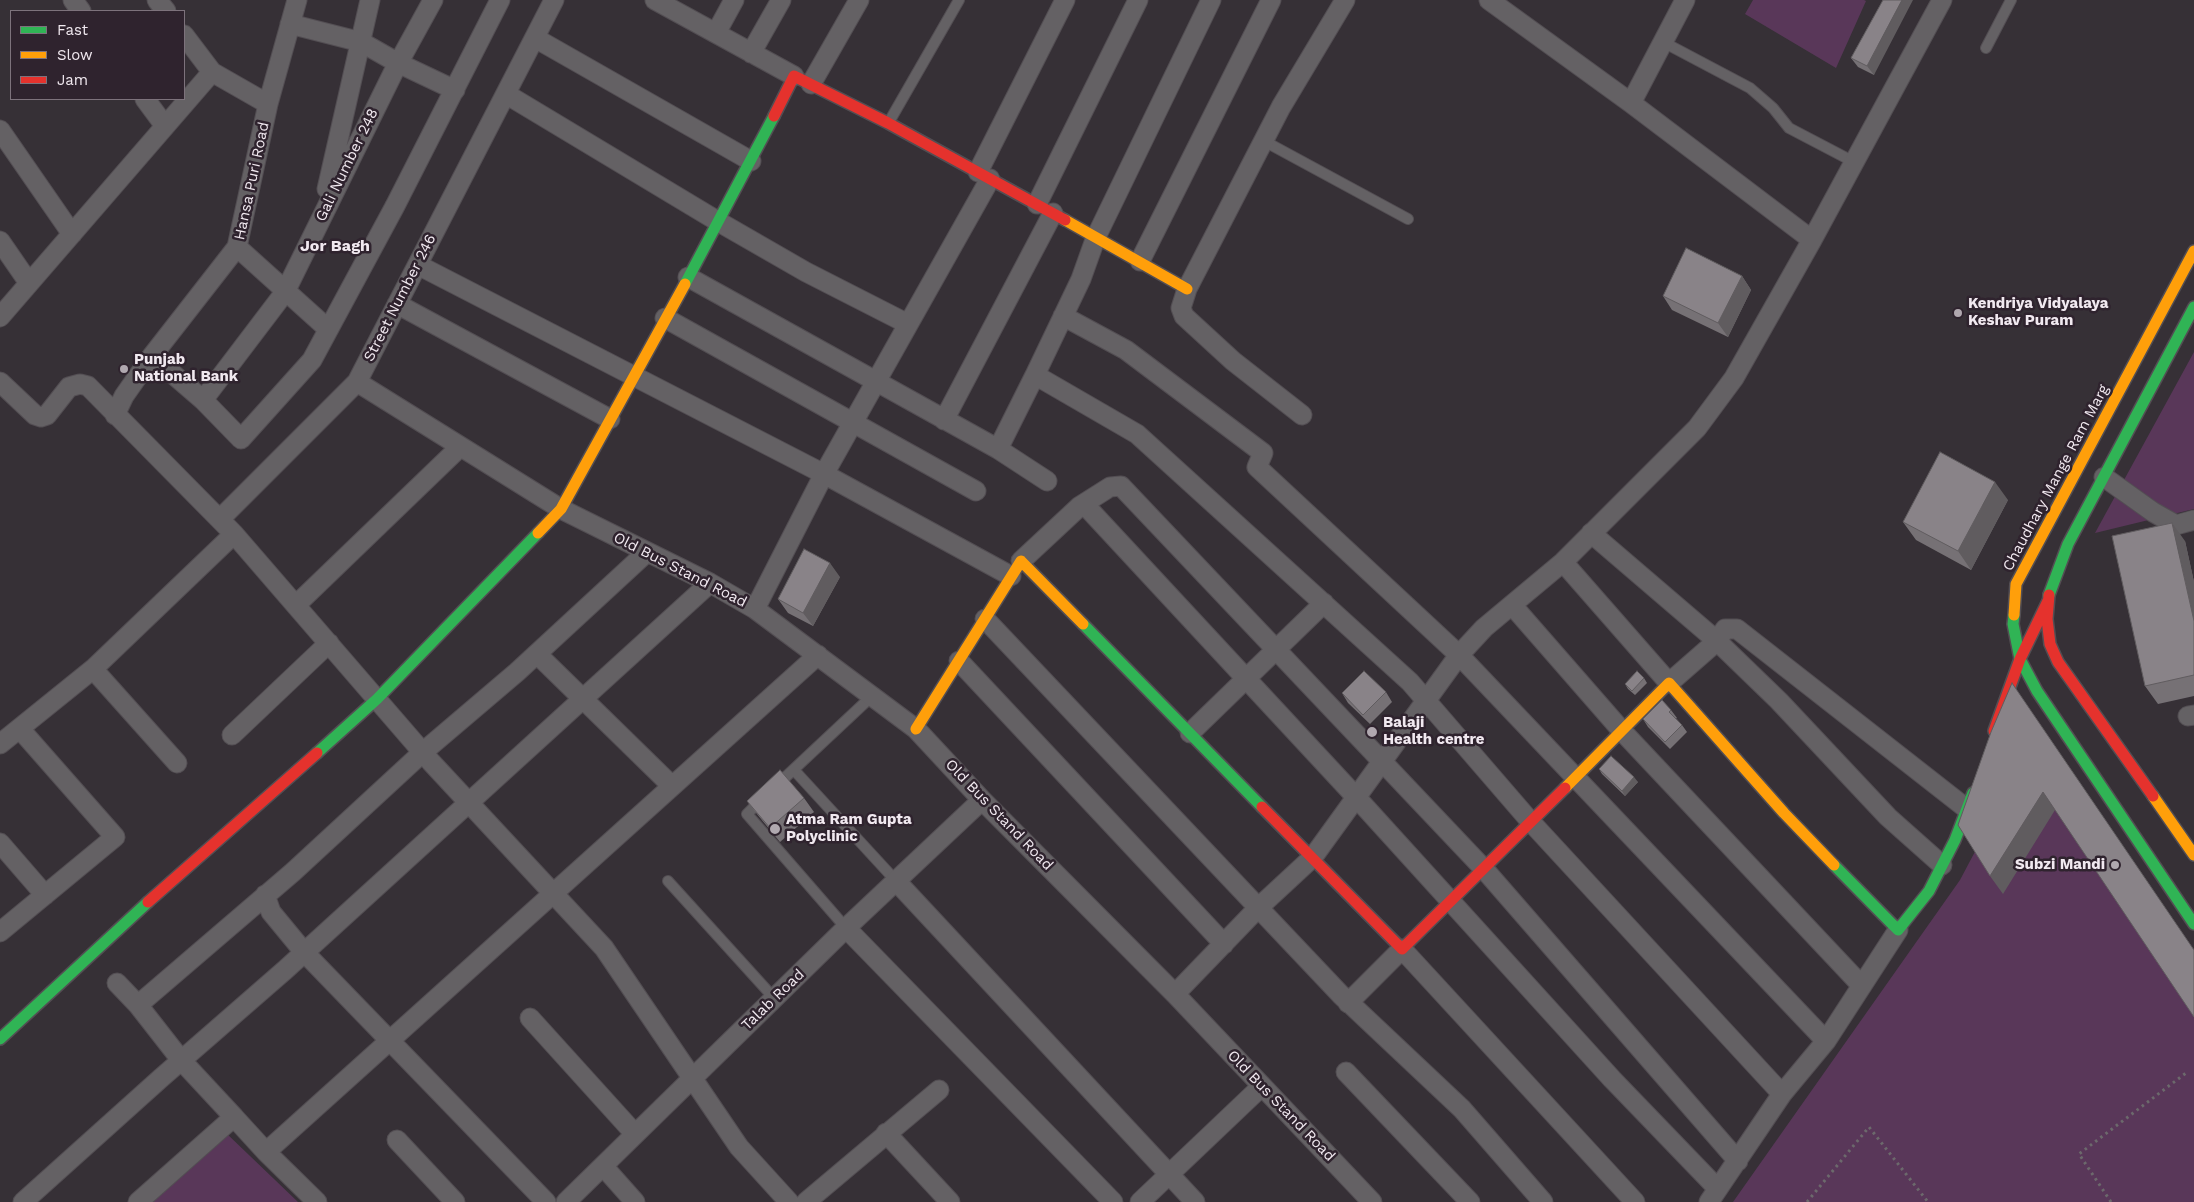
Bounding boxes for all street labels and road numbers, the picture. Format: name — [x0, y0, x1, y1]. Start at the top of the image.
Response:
street label: Gali Number 248 — [312, 106, 382, 224]
street label: Hansa Puri Road — [231, 120, 273, 242]
street label: Street Number 246 — [360, 231, 440, 365]
street label: Chaudhary Mange Ram Marg — [1999, 382, 2113, 574]
street label: Old Bus Stand Road — [610, 529, 750, 611]
street label: Old Bus Stand Road — [941, 756, 1057, 874]
street label: Talab Road — [738, 966, 808, 1034]
street label: Old Bus Stand Road — [1223, 1047, 1339, 1165]

